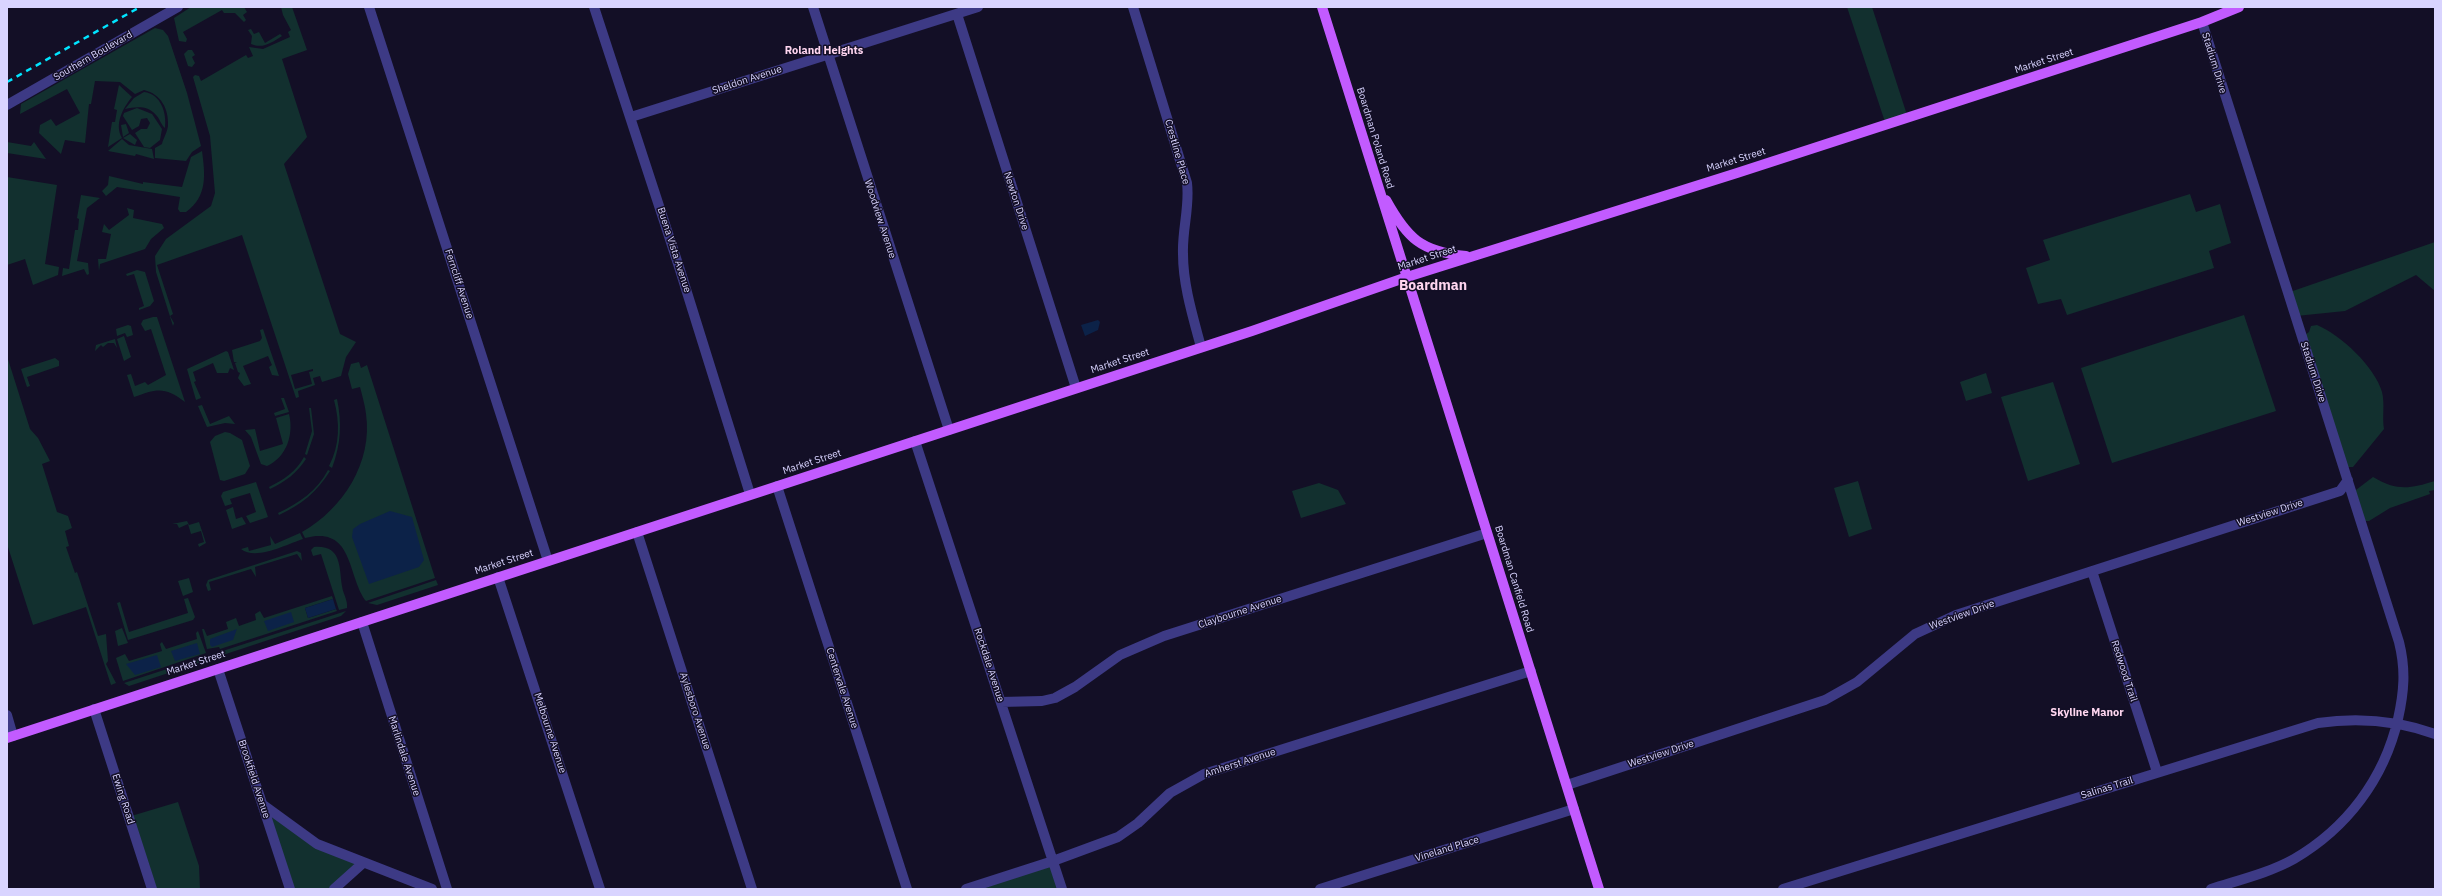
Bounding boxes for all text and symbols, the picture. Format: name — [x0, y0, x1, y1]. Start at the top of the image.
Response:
street label: Southern Boulevard — [51, 29, 135, 83]
street label: Stadium Drive — [2199, 31, 2229, 95]
district label: Roland Heights — [785, 44, 863, 58]
street label: Market Street — [2013, 46, 2075, 76]
street label: Sheldon Avenue — [711, 63, 783, 97]
street label: Boardman Poland Road — [1354, 86, 1396, 190]
street label: Crestline Place — [1162, 118, 1192, 186]
street label: Market Street — [1705, 145, 1767, 175]
street label: Newton Drive — [1001, 170, 1031, 232]
street label: Woodview Avenue — [862, 178, 898, 260]
street label: Buena Vista Avenue — [655, 206, 693, 294]
street label: Market Street — [1396, 243, 1458, 273]
street label: Ferncliff Avenue — [442, 248, 476, 320]
district label: Boardman — [1399, 278, 1467, 294]
street label: Stadium Drive — [2298, 340, 2328, 404]
street label: Market Street — [1089, 346, 1151, 376]
street label: Market Street — [781, 447, 843, 477]
street label: Westview Drive — [2235, 497, 2305, 529]
street label: Boardman Canfield Road — [1492, 524, 1536, 634]
street label: Market Street — [473, 547, 535, 577]
street label: Claybourne Avenue — [1197, 593, 1283, 631]
street label: Westview Drive — [1928, 598, 1996, 632]
street label: Rockdale Avenue — [971, 626, 1007, 704]
street label: Redwood Trail — [2108, 639, 2140, 703]
street label: Centervale Avenue — [823, 646, 861, 730]
street label: Market Street — [165, 648, 227, 678]
street label: Aylesboro Avenue — [677, 671, 713, 751]
street label: Melbourne Avenue — [531, 691, 569, 775]
district label: Skyline Manor — [2050, 706, 2124, 720]
street label: Marlindale Avenue — [385, 715, 423, 797]
street label: Brookfield Avenue — [236, 738, 272, 820]
street label: Westview Drive — [1626, 738, 1696, 770]
street label: Amherst Avenue — [1203, 746, 1277, 780]
street label: Ewing Road — [109, 772, 137, 826]
street label: Salinas Trail — [2079, 774, 2135, 802]
street label: Vineland Place — [1414, 834, 1480, 864]

